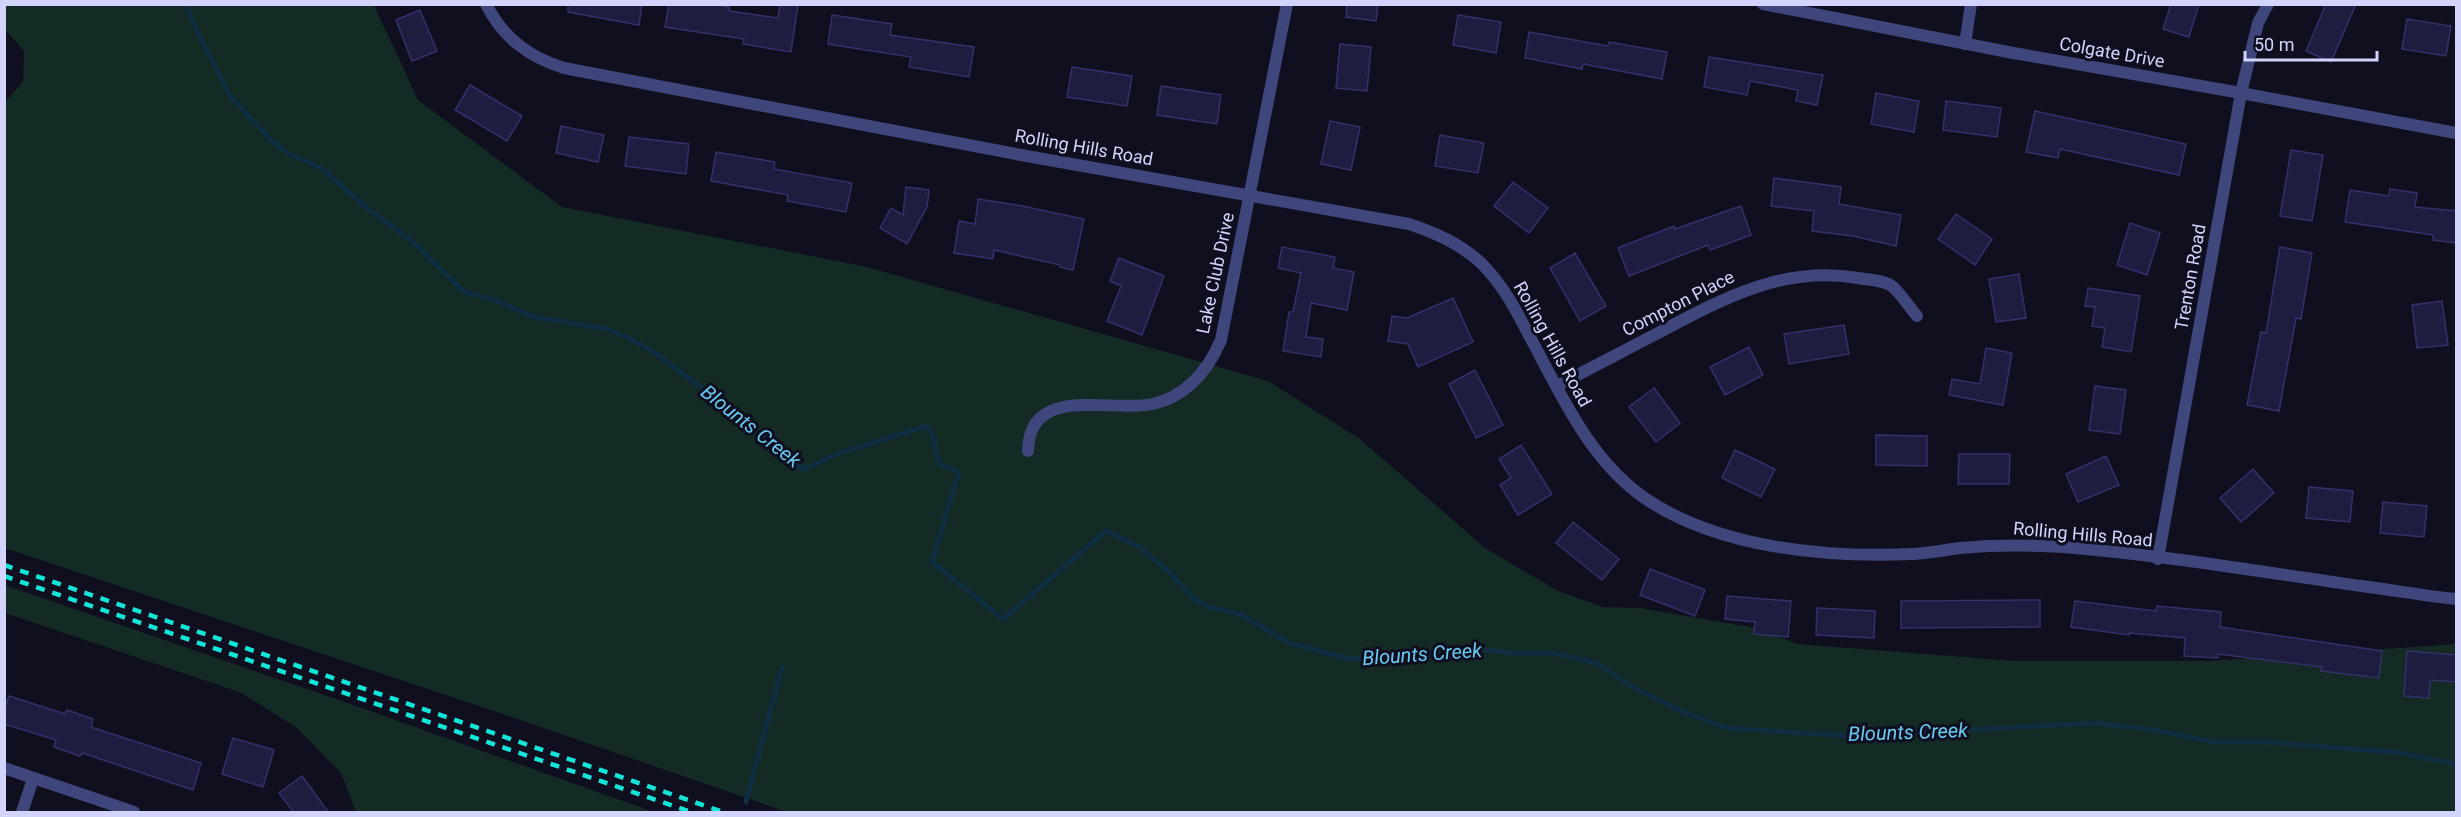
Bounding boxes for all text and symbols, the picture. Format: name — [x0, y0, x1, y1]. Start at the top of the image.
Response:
scale bar — [2245, 24, 2377, 62]
street label: Colgate Drive — [2058, 32, 2166, 72]
text: 50 m — [2254, 34, 2294, 55]
street label: Rolling Hills Road — [1013, 125, 1155, 169]
street label: Lake Club Drive — [1192, 210, 1238, 336]
street label: Trenton Road — [2170, 222, 2210, 332]
street label: Compton Place — [1619, 266, 1737, 340]
street label: Rolling Hills Road — [1510, 278, 1596, 410]
water label: Blounts Creek — [696, 380, 807, 473]
street label: Rolling Hills Road — [2012, 517, 2154, 551]
water label: Blounts Creek — [1361, 638, 1484, 670]
water label: Blounts Creek — [1848, 718, 1970, 746]

